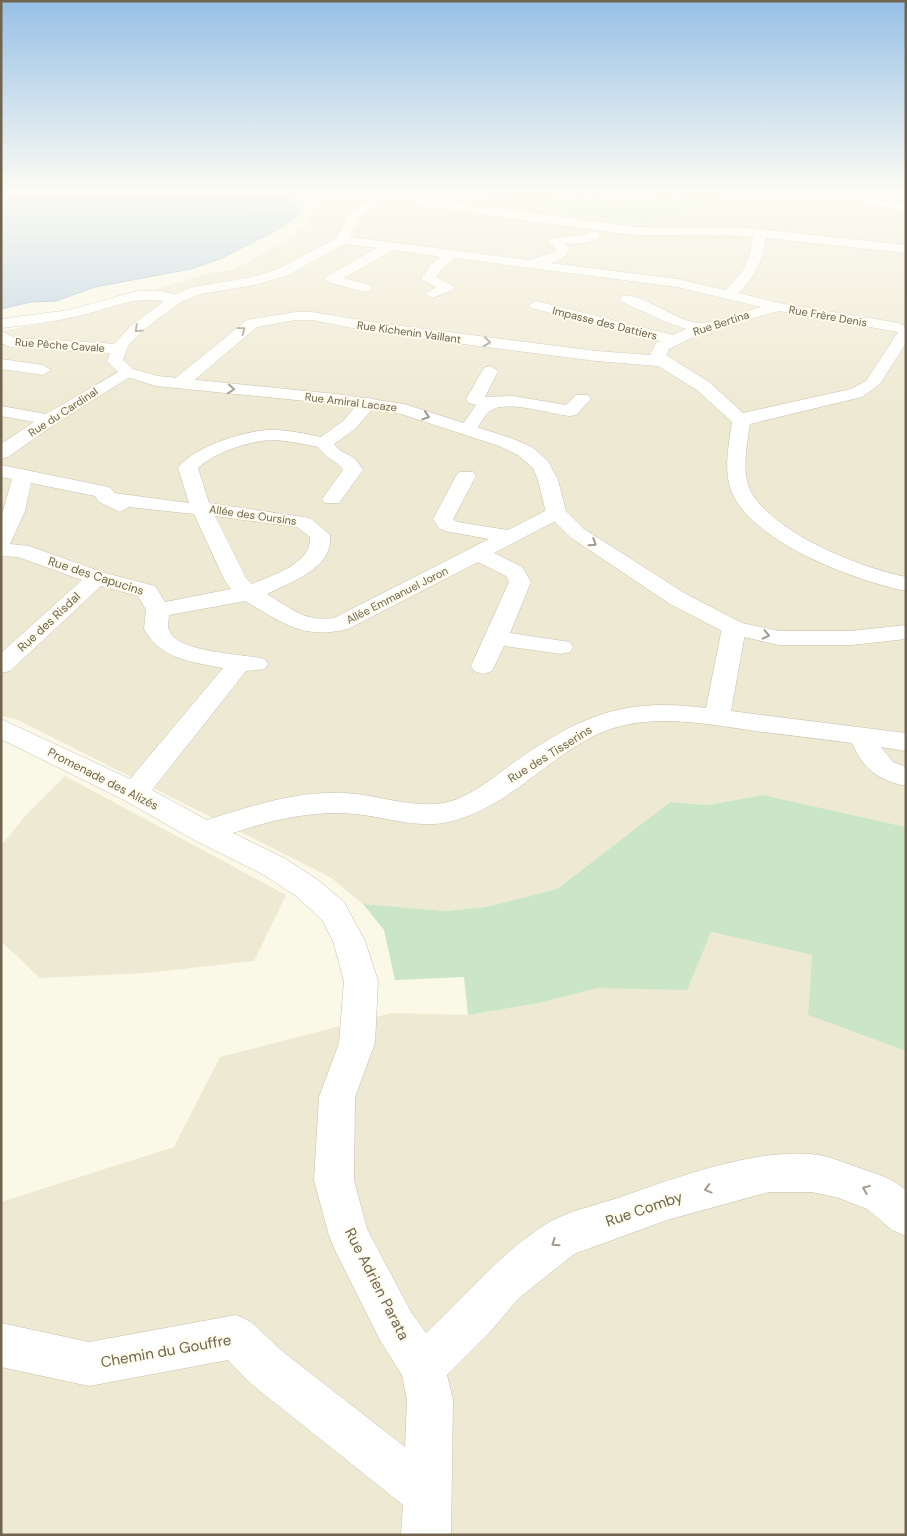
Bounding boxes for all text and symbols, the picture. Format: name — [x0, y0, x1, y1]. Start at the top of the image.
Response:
street label: Rue Frère Denis — [788, 302, 868, 330]
street label: Impasse des Dattiers — [551, 303, 659, 343]
street label: Rue Bertina — [691, 307, 751, 339]
street label: Rue Kichenin Vaillant — [356, 318, 462, 346]
one-way arrow — [134, 323, 143, 332]
one-way arrow — [236, 327, 246, 336]
street label: Rue Pêche Cavale — [15, 335, 105, 355]
one-way arrow — [484, 336, 492, 347]
street label: Rue du Cardinal — [26, 384, 100, 440]
one-way arrow — [227, 384, 235, 395]
street label: Rue Amiral Lacaze — [304, 389, 398, 415]
one-way arrow — [421, 411, 430, 421]
street label: Allée des Oursins — [208, 502, 298, 528]
one-way arrow — [588, 537, 597, 547]
street label: Rue des Capucins — [46, 553, 146, 599]
street label: Allée Emmanuel Joron — [344, 563, 450, 627]
street label: Rue des Risdal — [14, 589, 84, 655]
one-way arrow — [762, 629, 771, 640]
street label: Rue des Tisserins — [505, 722, 595, 786]
street label: Promenade des Alizés — [45, 744, 161, 814]
one-way arrow — [703, 1183, 712, 1194]
one-way arrow — [862, 1185, 871, 1195]
street label: Rue Comby — [603, 1186, 686, 1232]
street label: Rue Adrien Parata — [340, 1225, 414, 1343]
one-way arrow — [551, 1237, 561, 1246]
street label: Chemin du Gouffre — [99, 1330, 233, 1372]

